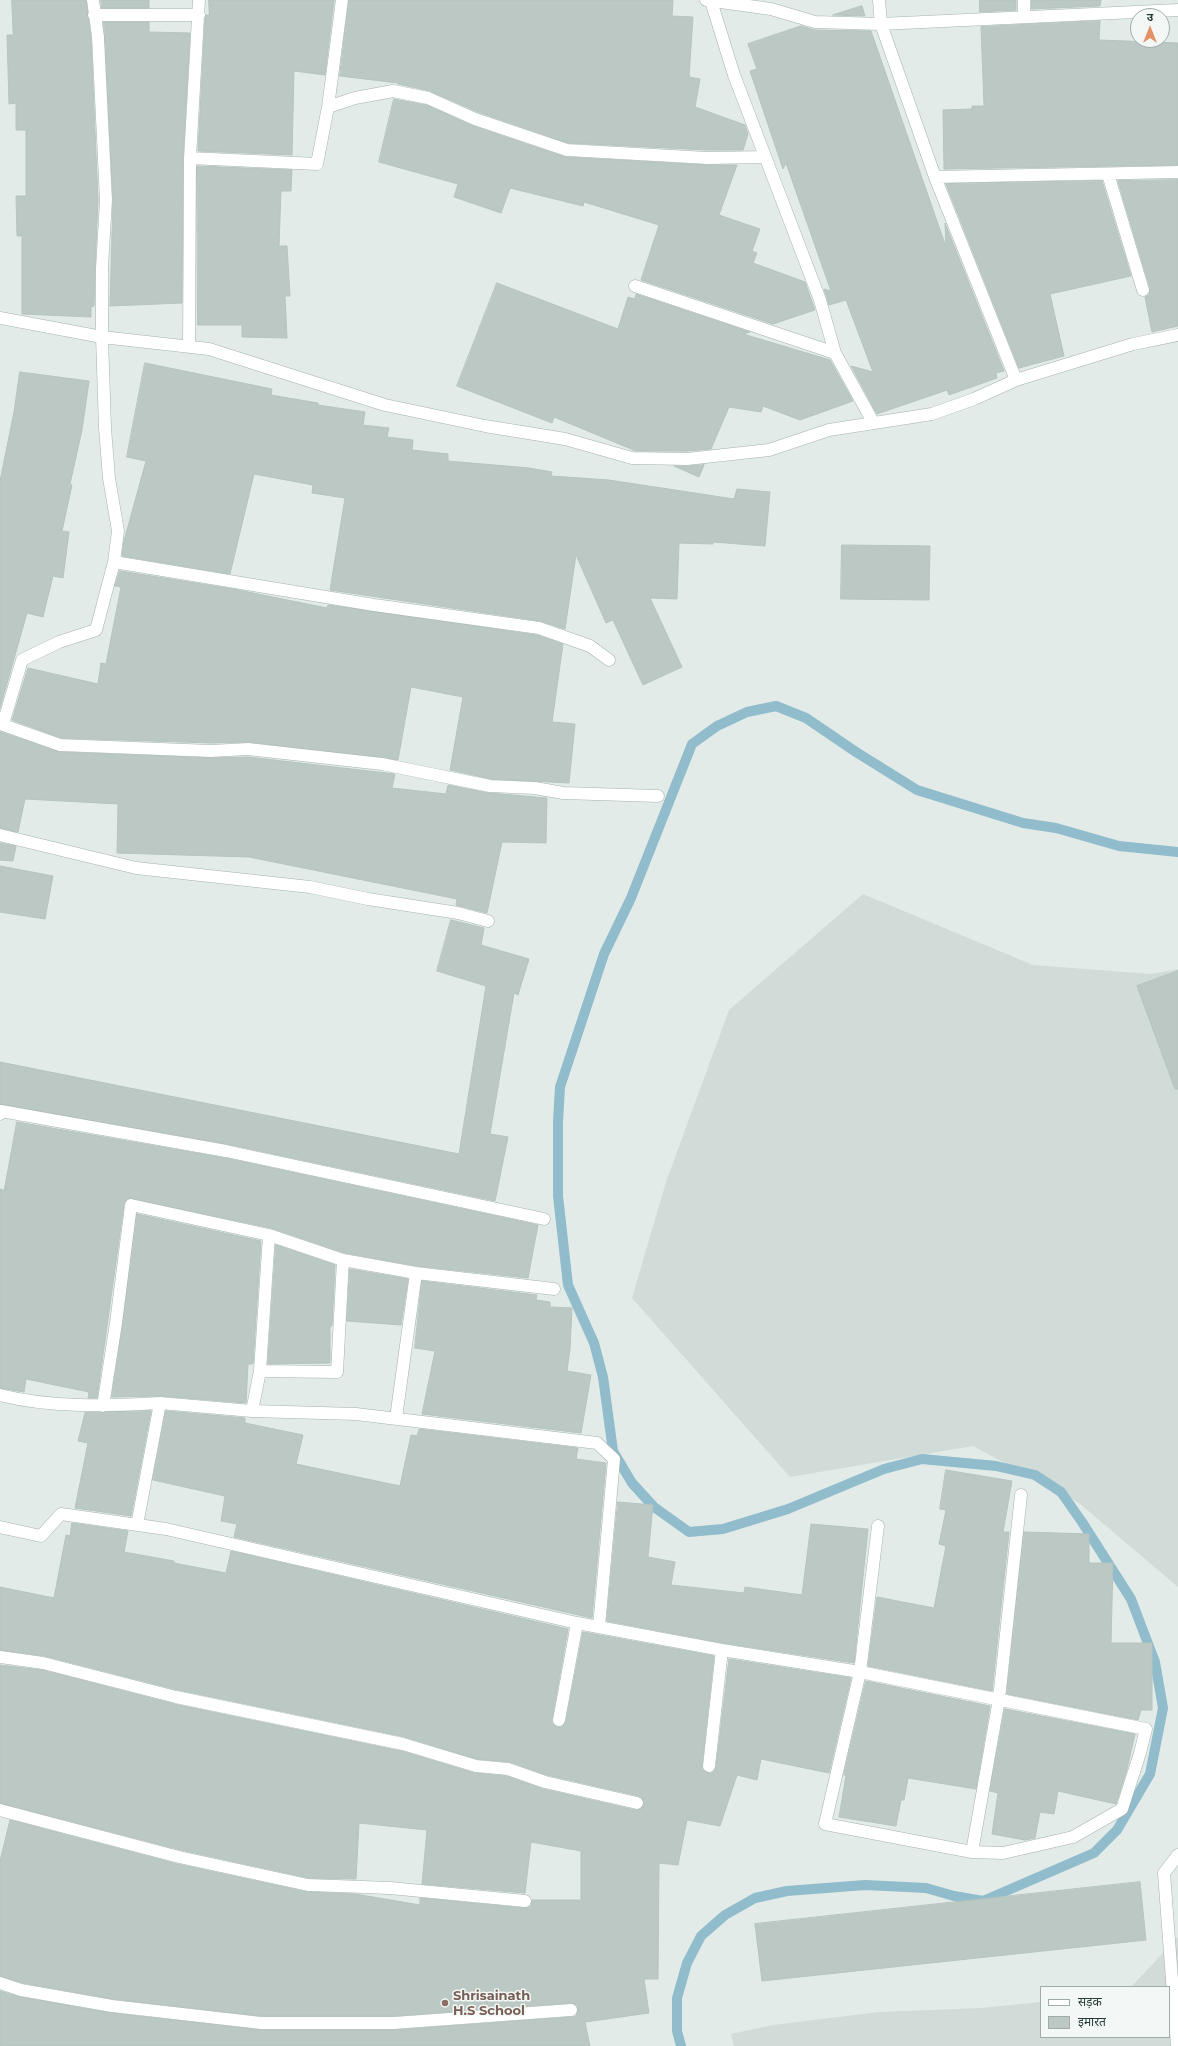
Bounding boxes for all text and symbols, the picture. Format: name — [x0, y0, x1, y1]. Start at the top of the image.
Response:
north arrow — [1130, 8, 1170, 48]
text: उ — [1147, 10, 1153, 24]
legend — [1040, 1986, 1170, 2038]
place label: Shrisainath H.S School — [453, 1988, 530, 2019]
text: सड़क — [1078, 1994, 1102, 2009]
marker: Shrisainath H.S School — [440, 1998, 450, 2008]
text: इमारत — [1078, 2014, 1106, 2029]

